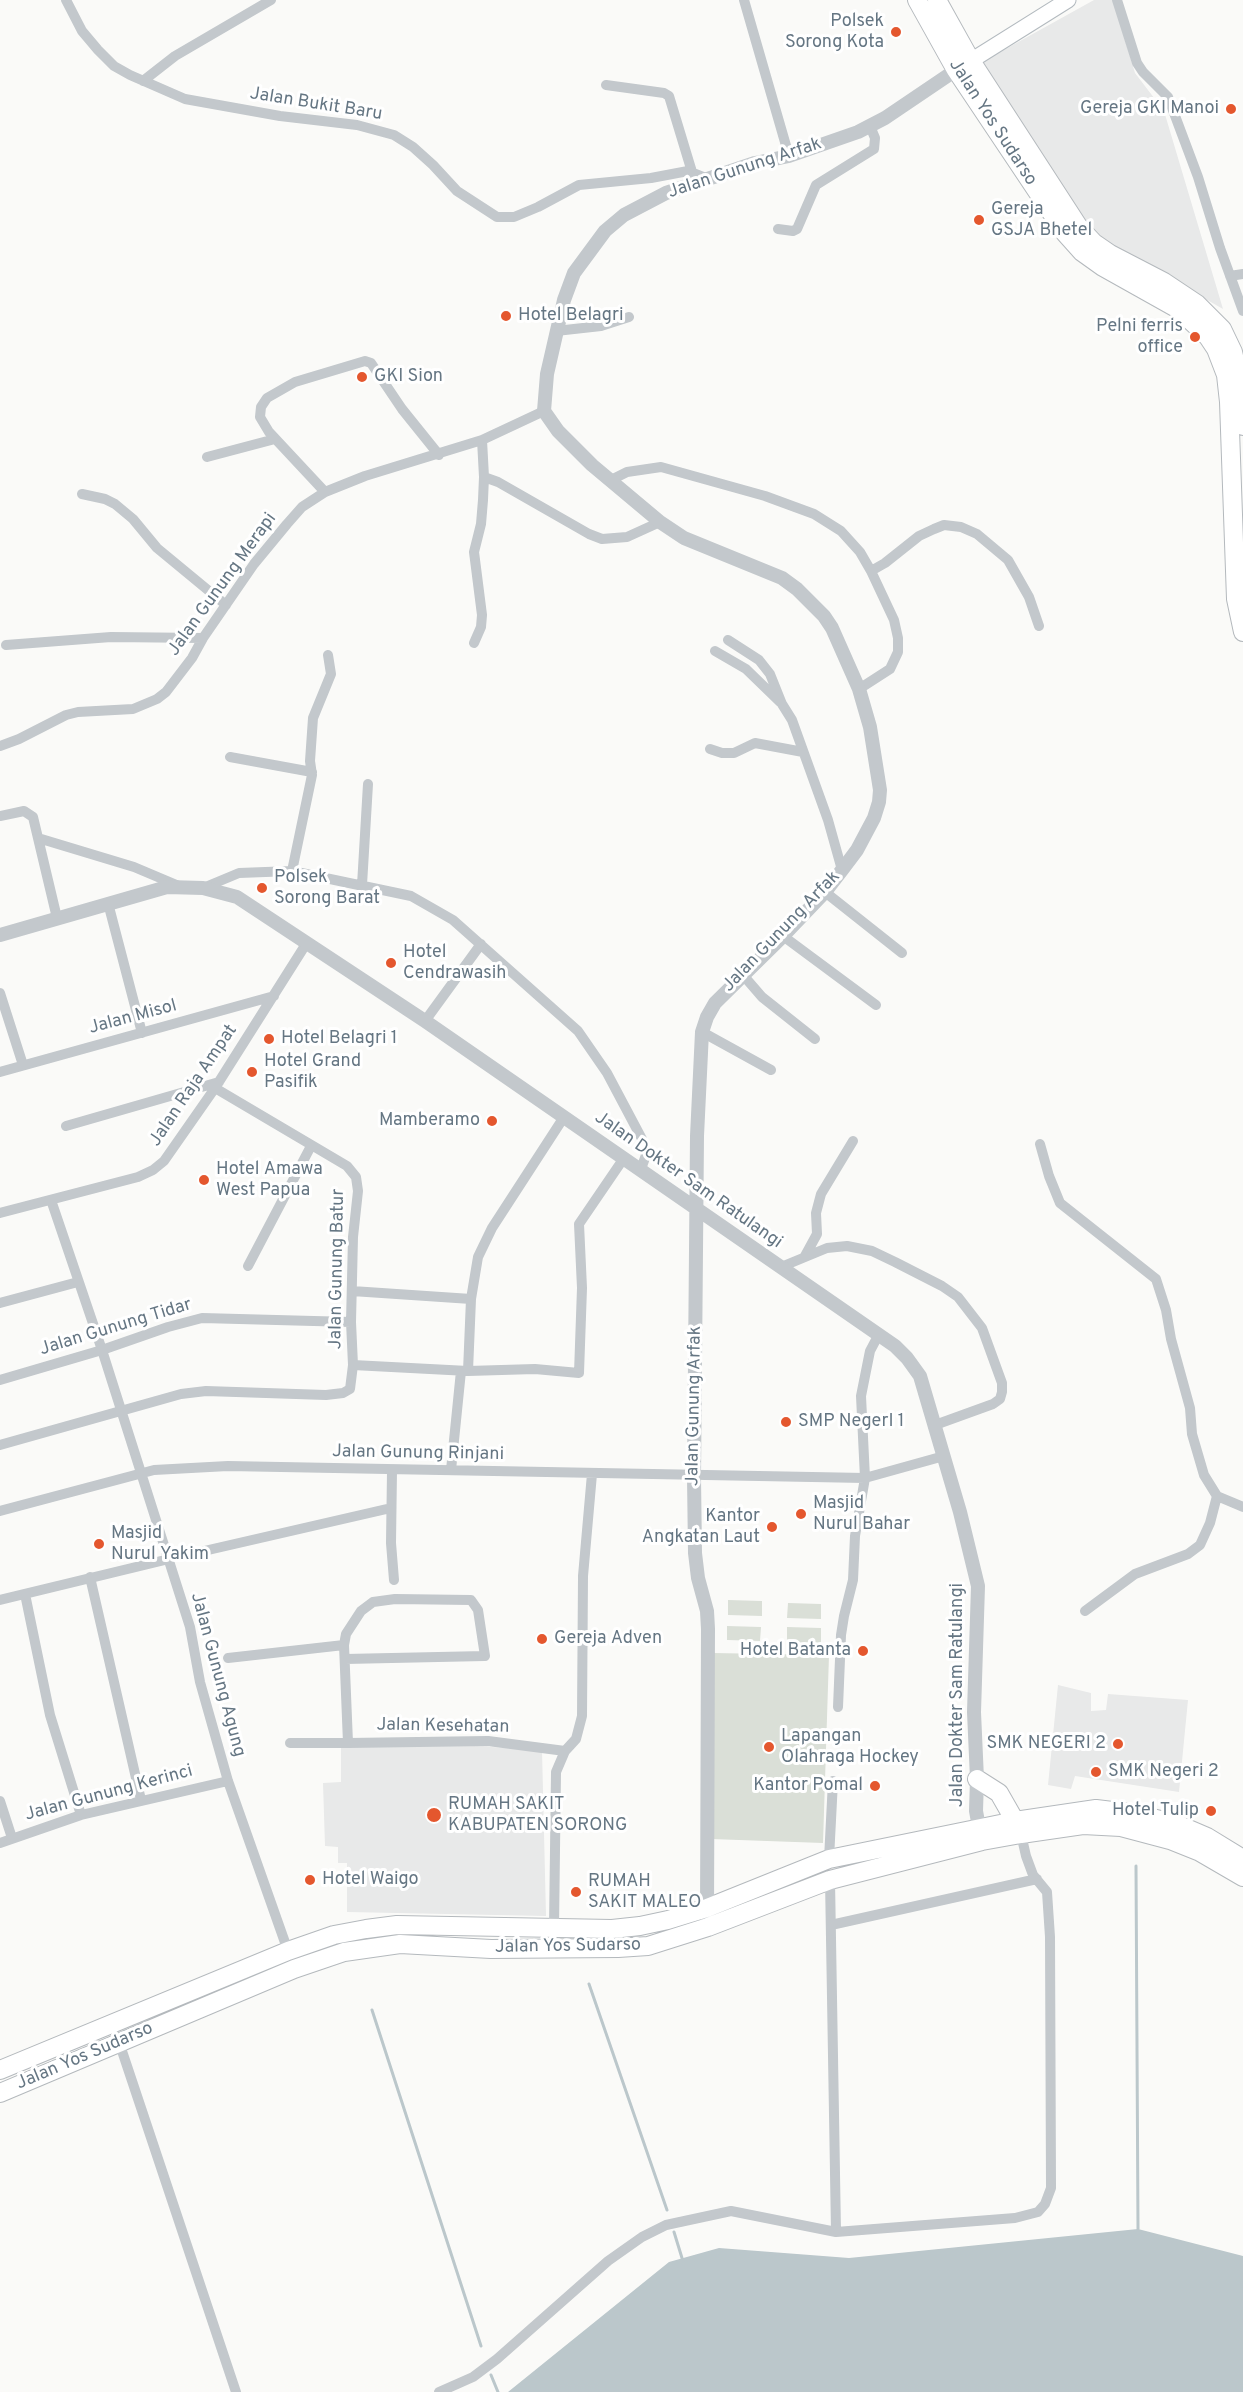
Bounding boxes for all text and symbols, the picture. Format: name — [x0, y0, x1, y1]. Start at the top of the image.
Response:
place label: Polsek Sorong Kota — [785, 11, 884, 54]
marker: Polsek Sorong Kota — [889, 25, 903, 39]
street label: Jalan Yos Sudarso — [943, 56, 1041, 190]
street label: Jalan Bukit Baru — [248, 84, 384, 126]
place label: Gereja GKI Manoi — [1080, 98, 1219, 120]
marker: Gereja GKI Manoi — [1224, 102, 1238, 116]
street label: Jalan Gunung Arfak — [665, 134, 825, 204]
place label: Gereja GSJA Bhetel — [991, 199, 1092, 242]
marker: Gereja GSJA Bhetel — [972, 213, 986, 227]
place label: Hotel Belagri — [518, 305, 624, 327]
marker: Hotel Belagri — [499, 309, 513, 323]
place label: Pelni ferris office — [1096, 316, 1183, 358]
marker: Pelni ferris office — [1188, 330, 1202, 344]
place label: GKI Sion — [374, 366, 443, 388]
marker: GKI Sion — [355, 370, 369, 384]
street label: Jalan Gunung Merapi — [164, 509, 282, 661]
place label: Polsek Sorong Barat — [274, 867, 380, 910]
street label: Jalan Gunung Arfak — [719, 867, 845, 997]
marker: Polsek Sorong Barat — [255, 881, 269, 895]
place label: Hotel Cendrawasih — [403, 942, 506, 984]
marker: Hotel Cendrawasih — [384, 956, 398, 970]
street label: Jalan Misol — [87, 996, 179, 1040]
street label: Jalan Raja Ampat — [145, 1021, 243, 1151]
place label: Hotel Belagri 1 — [281, 1028, 398, 1050]
marker: Hotel Belagri 1 — [262, 1032, 276, 1046]
place label: Hotel Grand Pasifik — [264, 1051, 361, 1094]
marker: Hotel Grand Pasifik — [245, 1065, 259, 1079]
street label: Jalan Dokter Sam Ratulangi — [590, 1108, 786, 1254]
place label: Mamberamo — [379, 1110, 480, 1132]
marker: Mamberamo — [485, 1114, 499, 1128]
place label: Hotel Amawa West Papua — [216, 1159, 323, 1202]
marker: Hotel Amawa West Papua — [197, 1173, 211, 1187]
street label: Jalan Gunung Batur — [326, 1188, 350, 1350]
street label: Jalan Gunung Tidar — [37, 1295, 195, 1361]
street label: Jalan Gunung Arfak — [683, 1326, 707, 1486]
place label: SMP NegerI 1 — [798, 1411, 904, 1433]
marker: SMP NegerI 1 — [779, 1415, 793, 1429]
street label: Jalan Gunung Rinjani — [332, 1442, 504, 1466]
place label: Masjid Nurul Bahar — [813, 1493, 910, 1536]
place label: Kantor Angkatan Laut — [642, 1506, 760, 1549]
marker: Masjid Nurul Bahar — [794, 1507, 808, 1521]
marker: Kantor Angkatan Laut — [765, 1520, 779, 1534]
place label: Masjid Nurul Yakim — [111, 1523, 209, 1565]
marker: Masjid Nurul Yakim — [92, 1537, 106, 1551]
street label: Jalan Dokter Sam Ratulangi — [947, 1583, 969, 1807]
street label: Jalan Gunung Agung — [185, 1591, 249, 1759]
place label: Gereja Adven — [554, 1628, 662, 1650]
marker: Gereja Adven — [535, 1632, 549, 1646]
place label: Hotel Batanta — [740, 1640, 851, 1662]
marker: Hotel Batanta — [856, 1644, 870, 1658]
street label: Jalan Kesehatan — [376, 1715, 510, 1739]
place label: Lapangan Olahraga Hockey — [781, 1726, 919, 1768]
place label: SMK NEGERI 2 — [986, 1733, 1106, 1755]
marker: SMK NEGERI 2 — [1111, 1737, 1125, 1751]
marker: Lapangan Olahraga Hockey — [762, 1740, 776, 1754]
street label: Jalan Gunung Kerinci — [23, 1761, 195, 1827]
place label: SMK Negeri 2 — [1108, 1761, 1219, 1783]
marker: SMK Negeri 2 — [1089, 1765, 1103, 1779]
place label: Kantor Pomal — [753, 1775, 863, 1797]
marker: Kantor Pomal — [868, 1779, 882, 1793]
place label: RUMAH SAKIT KABUPATEN SORONG — [448, 1794, 627, 1836]
place label: Hotel Tulip — [1112, 1800, 1199, 1822]
marker: Hotel Tulip — [1204, 1804, 1218, 1818]
marker: RUMAH SAKIT KABUPATEN SORONG — [425, 1806, 443, 1824]
place label: Hotel Waigo — [322, 1869, 419, 1891]
place label: RUMAH SAKIT MALEO — [588, 1871, 701, 1914]
marker: Hotel Waigo — [303, 1873, 317, 1887]
marker: RUMAH SAKIT MALEO — [569, 1885, 583, 1899]
street label: Jalan Yos Sudarso — [495, 1935, 641, 1959]
street label: Jalan Yos Sudarso — [13, 2018, 157, 2096]

